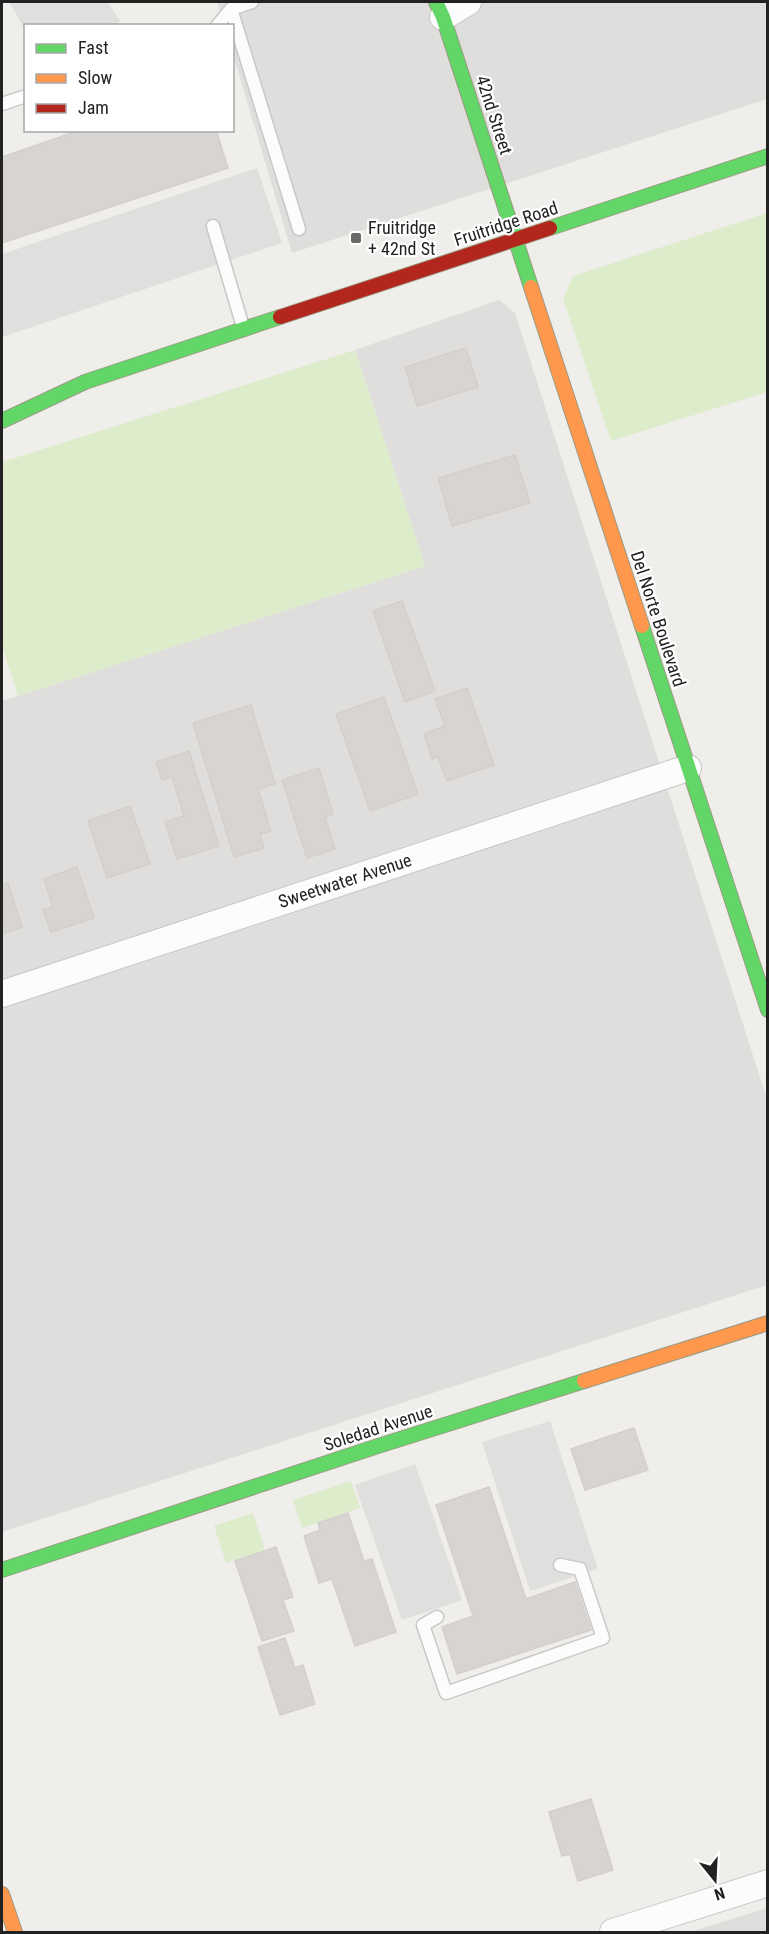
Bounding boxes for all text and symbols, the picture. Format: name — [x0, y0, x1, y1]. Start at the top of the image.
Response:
legend — [24, 24, 234, 132]
text: Fast — [78, 37, 109, 58]
text: Slow — [78, 67, 113, 88]
street label: 42nd Street — [472, 73, 517, 157]
text: Jam — [78, 97, 109, 118]
street label: Fruitridge Road — [451, 197, 561, 250]
place label: Fruitridge + 42nd St — [368, 217, 436, 259]
marker: Fruitridge + 42nd St — [349, 231, 363, 245]
street label: Del Norte Boulevard — [627, 548, 690, 689]
street label: Sweetwater Avenue — [276, 849, 414, 912]
street label: Soledad Avenue — [321, 1400, 435, 1455]
north arrow — [685, 1850, 745, 1910]
text: N — [712, 1883, 727, 1904]

